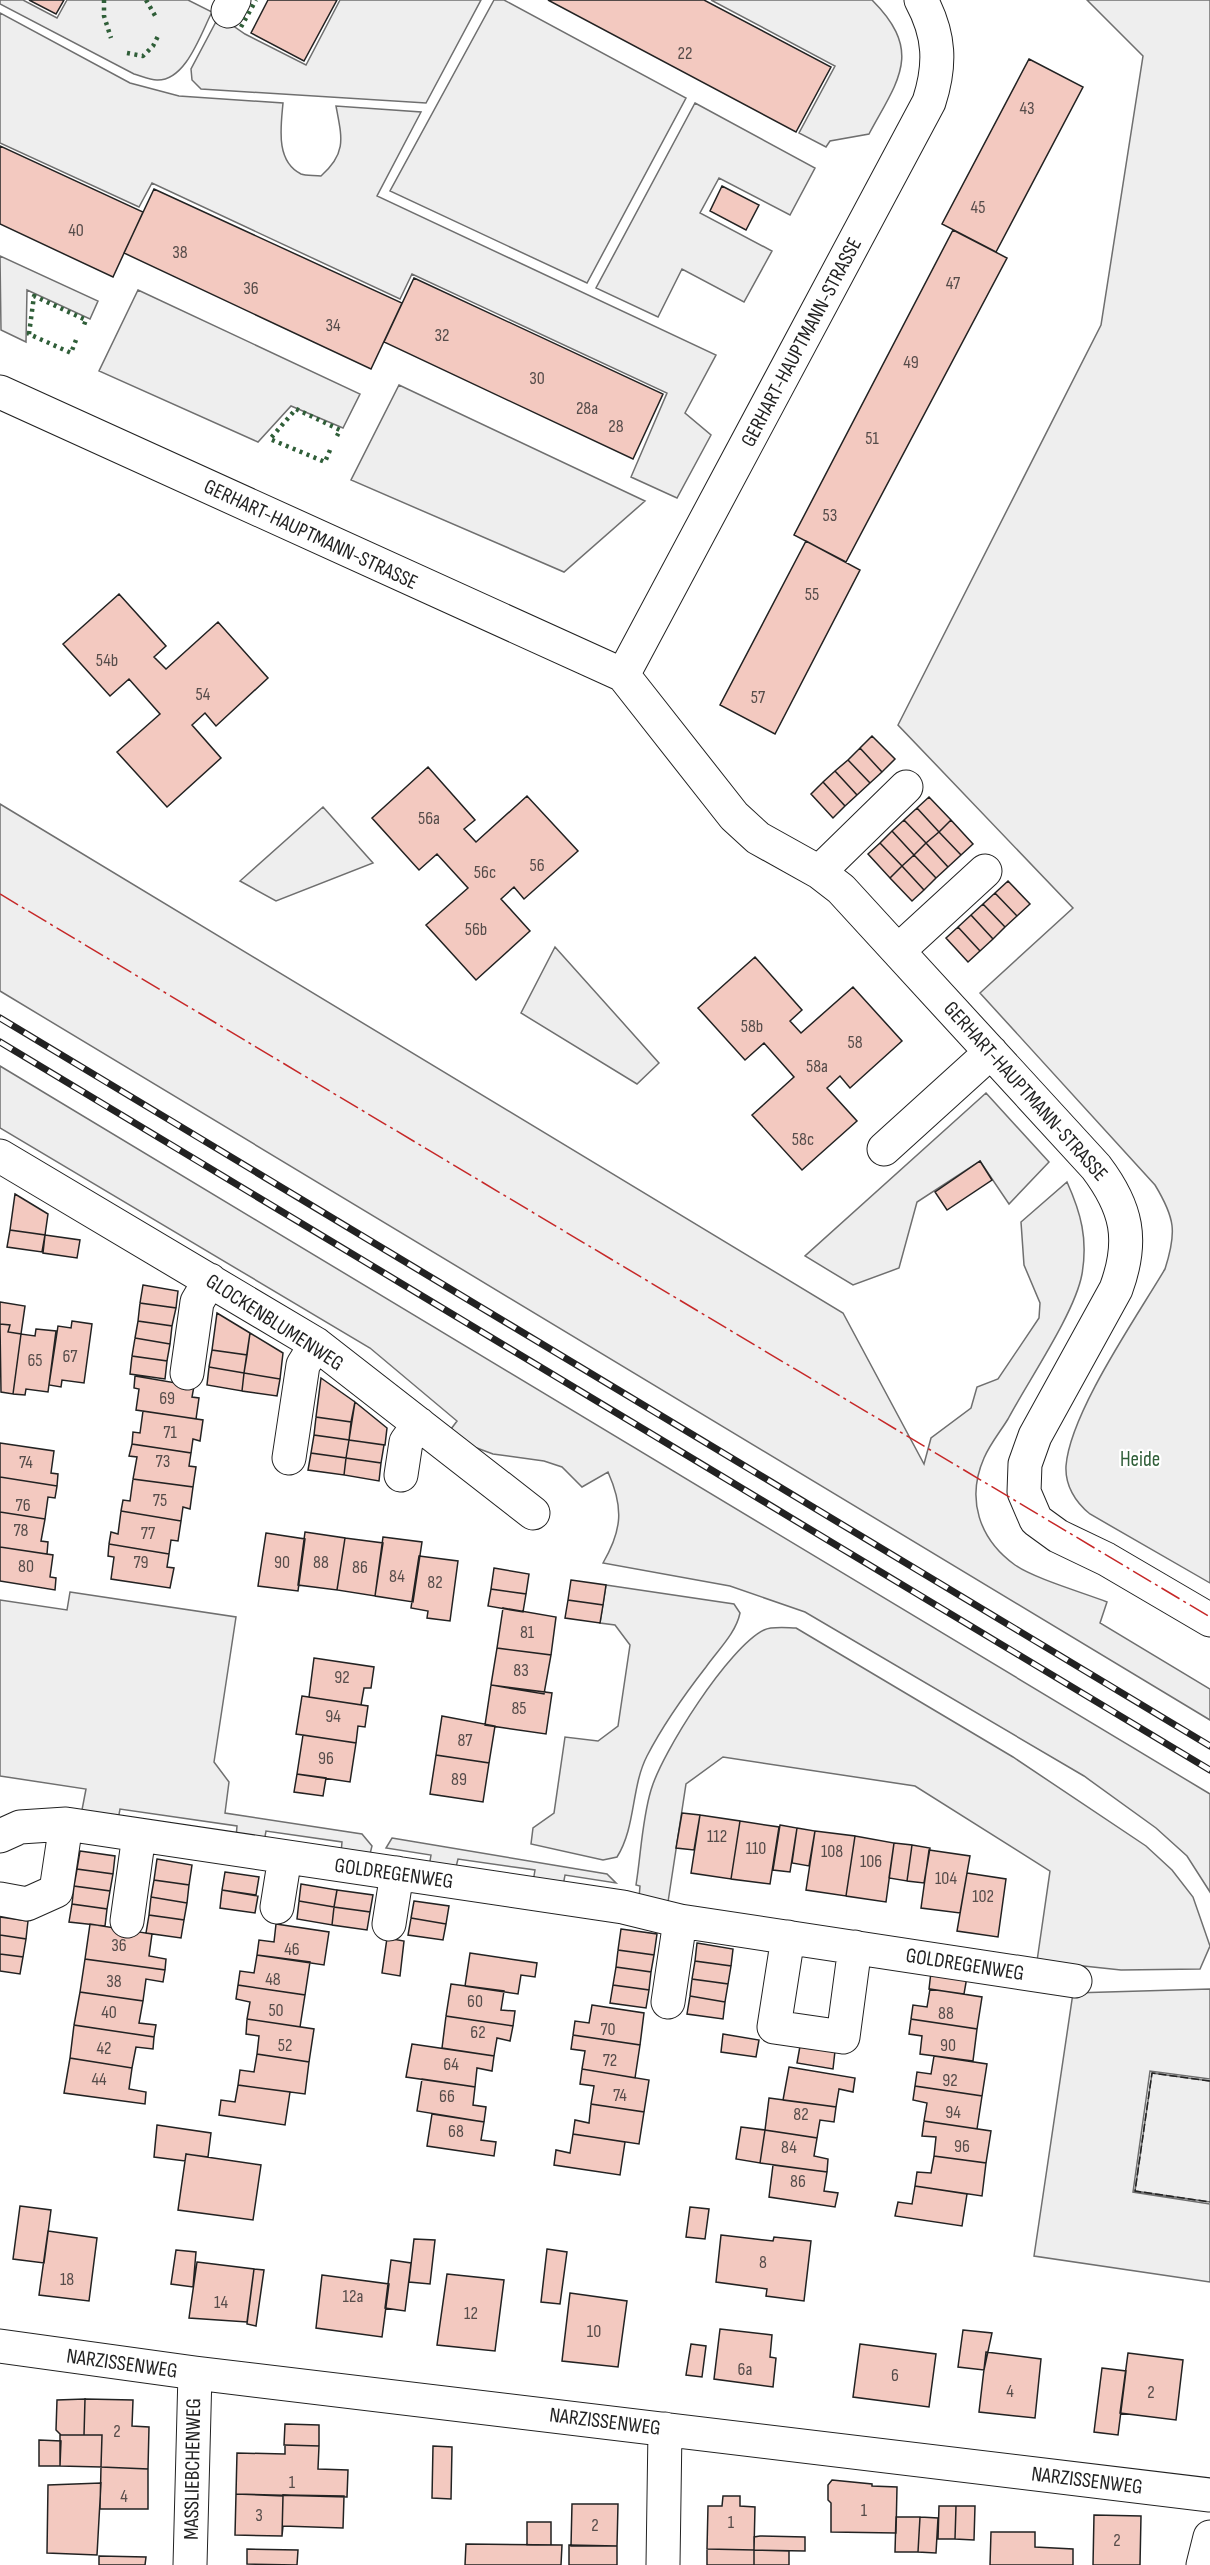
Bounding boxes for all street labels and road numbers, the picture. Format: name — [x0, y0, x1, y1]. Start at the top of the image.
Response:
street label: GERHART-HAUPTMANN-STRASSE — [736, 233, 867, 451]
street label: GERHART-HAUPTMANN-STRASSE — [200, 474, 422, 595]
street label: GERHART-HAUPTMANN-STRASSE — [938, 996, 1113, 1186]
street label: GLOCKENBLUMENWEG — [201, 1269, 348, 1376]
street label: GOLDREGENWEG — [333, 1853, 455, 1894]
street label: GOLDREGENWEG — [904, 1943, 1026, 1986]
street label: NARZISSENWEG — [65, 2343, 179, 2384]
street label: MASSLIEBCHENWEG — [179, 2398, 206, 2540]
street label: NARZISSENWEG — [548, 2402, 662, 2441]
street label: NARZISSENWEG — [1030, 2461, 1144, 2500]

